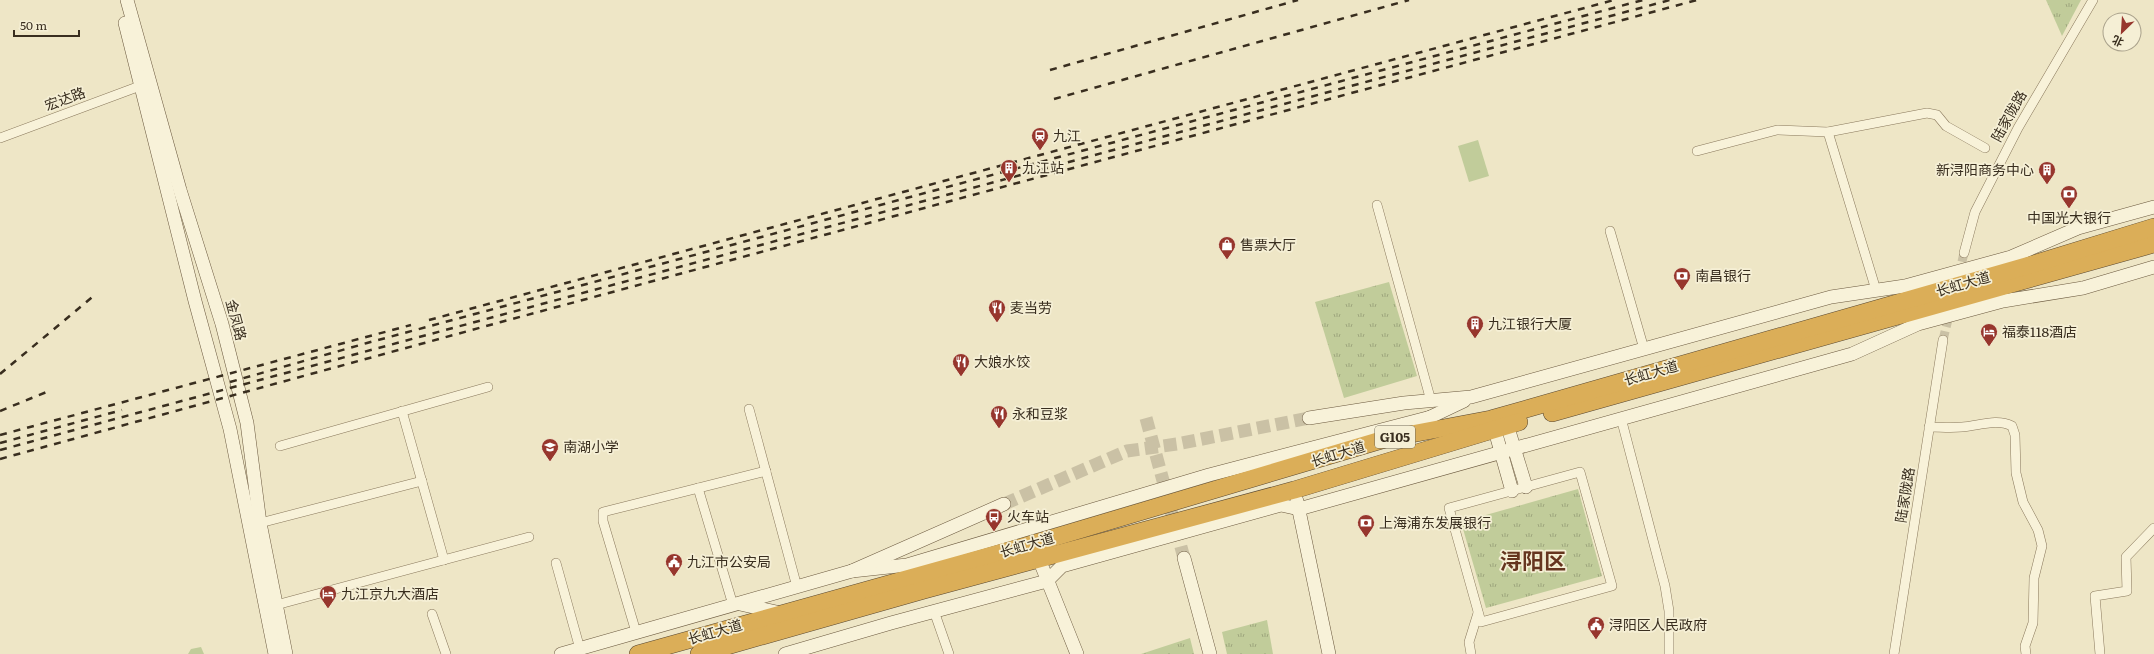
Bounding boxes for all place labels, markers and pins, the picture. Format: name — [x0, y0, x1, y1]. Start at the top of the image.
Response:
place label: 九江 — [1053, 125, 1081, 145]
station icon: 九江 — [1030, 126, 1050, 151]
place label: 九江站 — [1022, 157, 1064, 177]
building icon: 九江站 — [999, 158, 1019, 183]
place label: 新浔阳商务中心 — [1936, 159, 2034, 179]
building icon: 新浔阳商务中心 — [2037, 160, 2057, 185]
bank icon: 中国光大银行 — [2059, 184, 2079, 209]
place label: 中国光大银行 — [2027, 207, 2111, 227]
place label: 售票大厅 — [1240, 234, 1296, 254]
shop icon: 售票大厅 — [1217, 235, 1237, 260]
place label: 南昌银行 — [1695, 265, 1751, 285]
bank icon: 南昌银行 — [1672, 266, 1692, 291]
place label: 麦当劳 — [1010, 297, 1052, 317]
restaurant icon: 麦当劳 — [987, 298, 1007, 323]
place label: 九江银行大厦 — [1488, 313, 1572, 333]
building icon: 九江银行大厦 — [1465, 314, 1485, 339]
place label: 福泰118酒店 — [2002, 321, 2077, 341]
hotel icon: 福泰118酒店 — [1979, 322, 1999, 347]
place label: 大娘水饺 — [974, 351, 1030, 371]
restaurant icon: 大娘水饺 — [951, 352, 971, 377]
place label: 永和豆浆 — [1012, 403, 1068, 423]
restaurant icon: 永和豆浆 — [989, 404, 1009, 429]
place label: 南湖小学 — [563, 436, 619, 456]
school or university icon: 南湖小学 — [540, 437, 560, 462]
place label: 火车站 — [1007, 506, 1049, 526]
bus stop icon: 火车站 — [984, 507, 1004, 532]
place label: 上海浦东发展银行 — [1379, 512, 1491, 532]
bank icon: 上海浦东发展银行 — [1356, 513, 1376, 538]
place label: 九江市公安局 — [687, 551, 771, 571]
public building icon: 九江市公安局 — [664, 552, 684, 577]
place label: 九江京九大酒店 — [341, 583, 439, 603]
hotel icon: 九江京九大酒店 — [318, 584, 338, 609]
place label: 浔阳区人民政府 — [1609, 614, 1707, 634]
public building icon: 浔阳区人民政府 — [1586, 615, 1606, 640]

